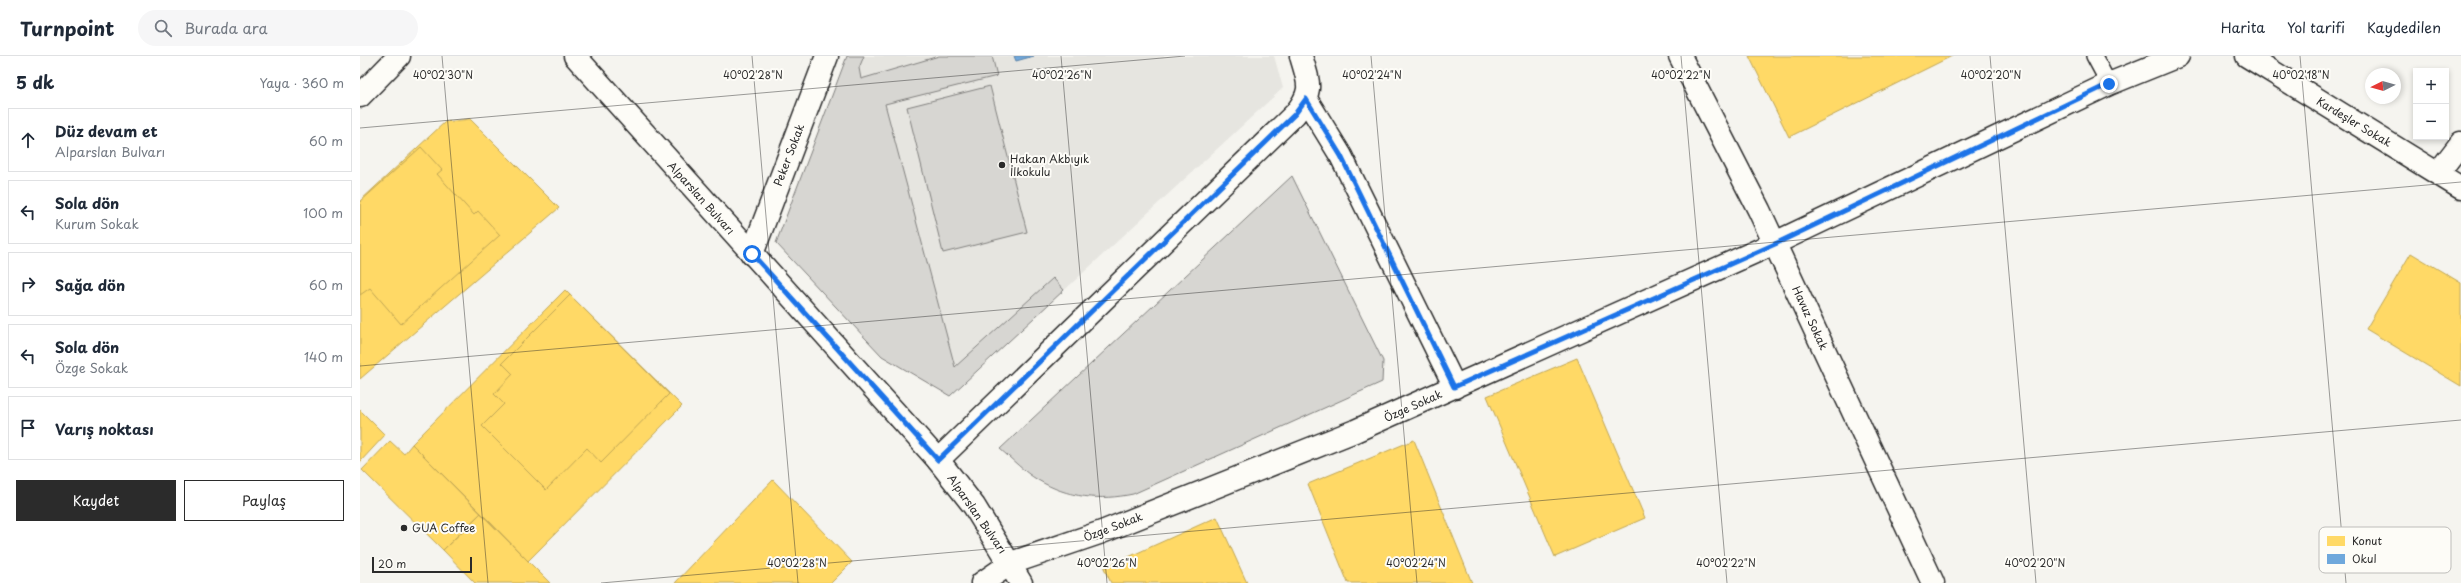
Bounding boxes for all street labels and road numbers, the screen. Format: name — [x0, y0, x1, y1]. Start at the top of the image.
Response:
street label: Kardeşler Sokak — [2313, 92, 2396, 151]
street label: Peker Sokak — [769, 121, 808, 188]
street label: Alparslan Bulvarı — [664, 157, 739, 238]
street label: Havuz Sokak — [1788, 283, 1833, 353]
street label: Özge Sokak — [1381, 385, 1445, 426]
street label: Alparslan Bulvarı — [944, 471, 1011, 557]
street label: Özge Sokak — [1081, 507, 1145, 546]

